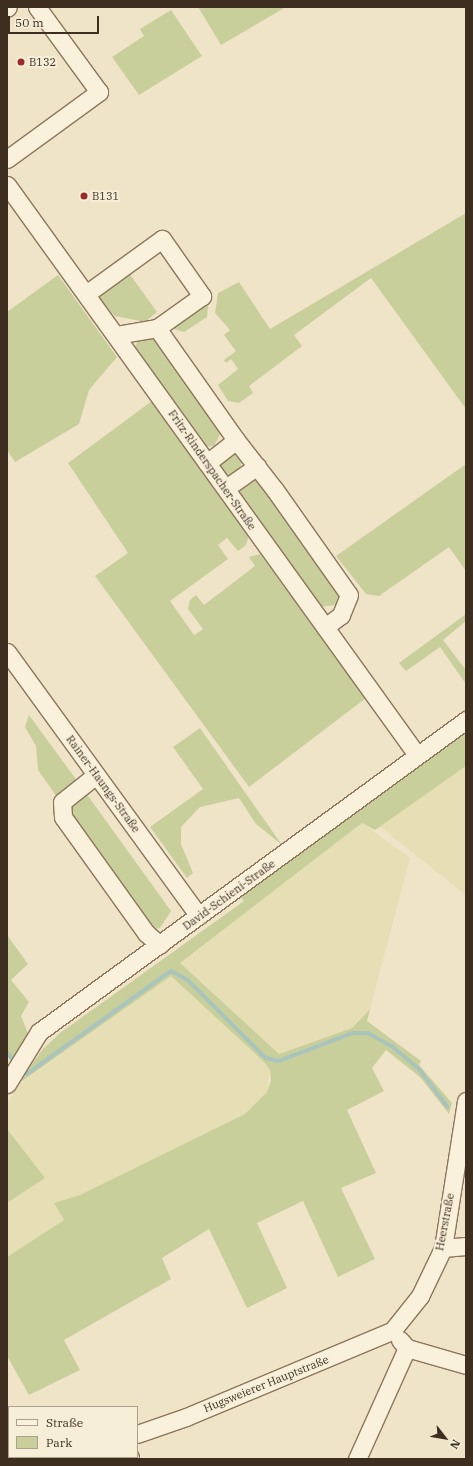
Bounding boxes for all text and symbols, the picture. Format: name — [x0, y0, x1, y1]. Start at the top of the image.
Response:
scale bar — [10, 8, 101, 34]
text: 50 m — [15, 15, 44, 30]
place label: B132 — [29, 55, 56, 69]
marker: B132 — [16, 57, 26, 67]
place label: B131 — [92, 189, 119, 203]
marker: B131 — [79, 191, 89, 201]
street label: Fritz-Rinderspacher-Straße — [165, 407, 259, 533]
street label: Rainer-Haungs-Straße — [63, 733, 143, 835]
street label: David-Schieni-Straße — [180, 857, 278, 933]
street label: Heerstraße — [433, 1192, 457, 1252]
street label: Hugsweierer Hauptstraße — [202, 1353, 330, 1415]
legend — [8, 1406, 138, 1458]
text: Straße — [46, 1415, 83, 1430]
north arrow — [425, 1418, 465, 1458]
text: Park — [46, 1435, 72, 1450]
text: N — [447, 1437, 464, 1452]

